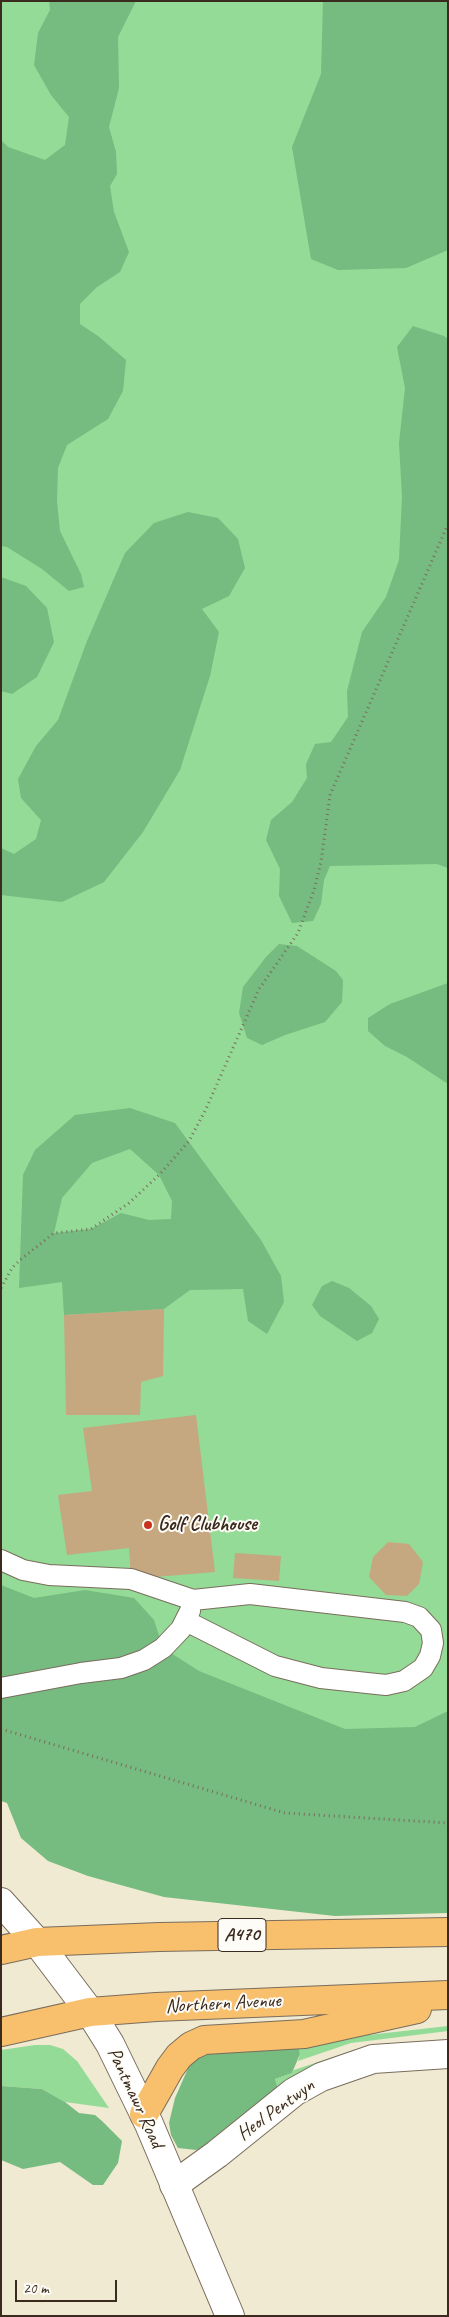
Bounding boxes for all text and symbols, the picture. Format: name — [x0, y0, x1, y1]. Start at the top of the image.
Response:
place label: Golf Clubhouse — [158, 1513, 257, 1537]
marker: Golf Clubhouse — [142, 1519, 154, 1531]
road number: A470 — [218, 1918, 266, 1952]
street label: Northern Avenue — [165, 1989, 281, 2019]
street label: Pantmawr Road — [101, 2044, 169, 2152]
street label: Heol Pentwyn — [232, 2074, 320, 2146]
scale bar — [18, 2270, 120, 2302]
text: 20 m — [23, 2279, 49, 2298]

